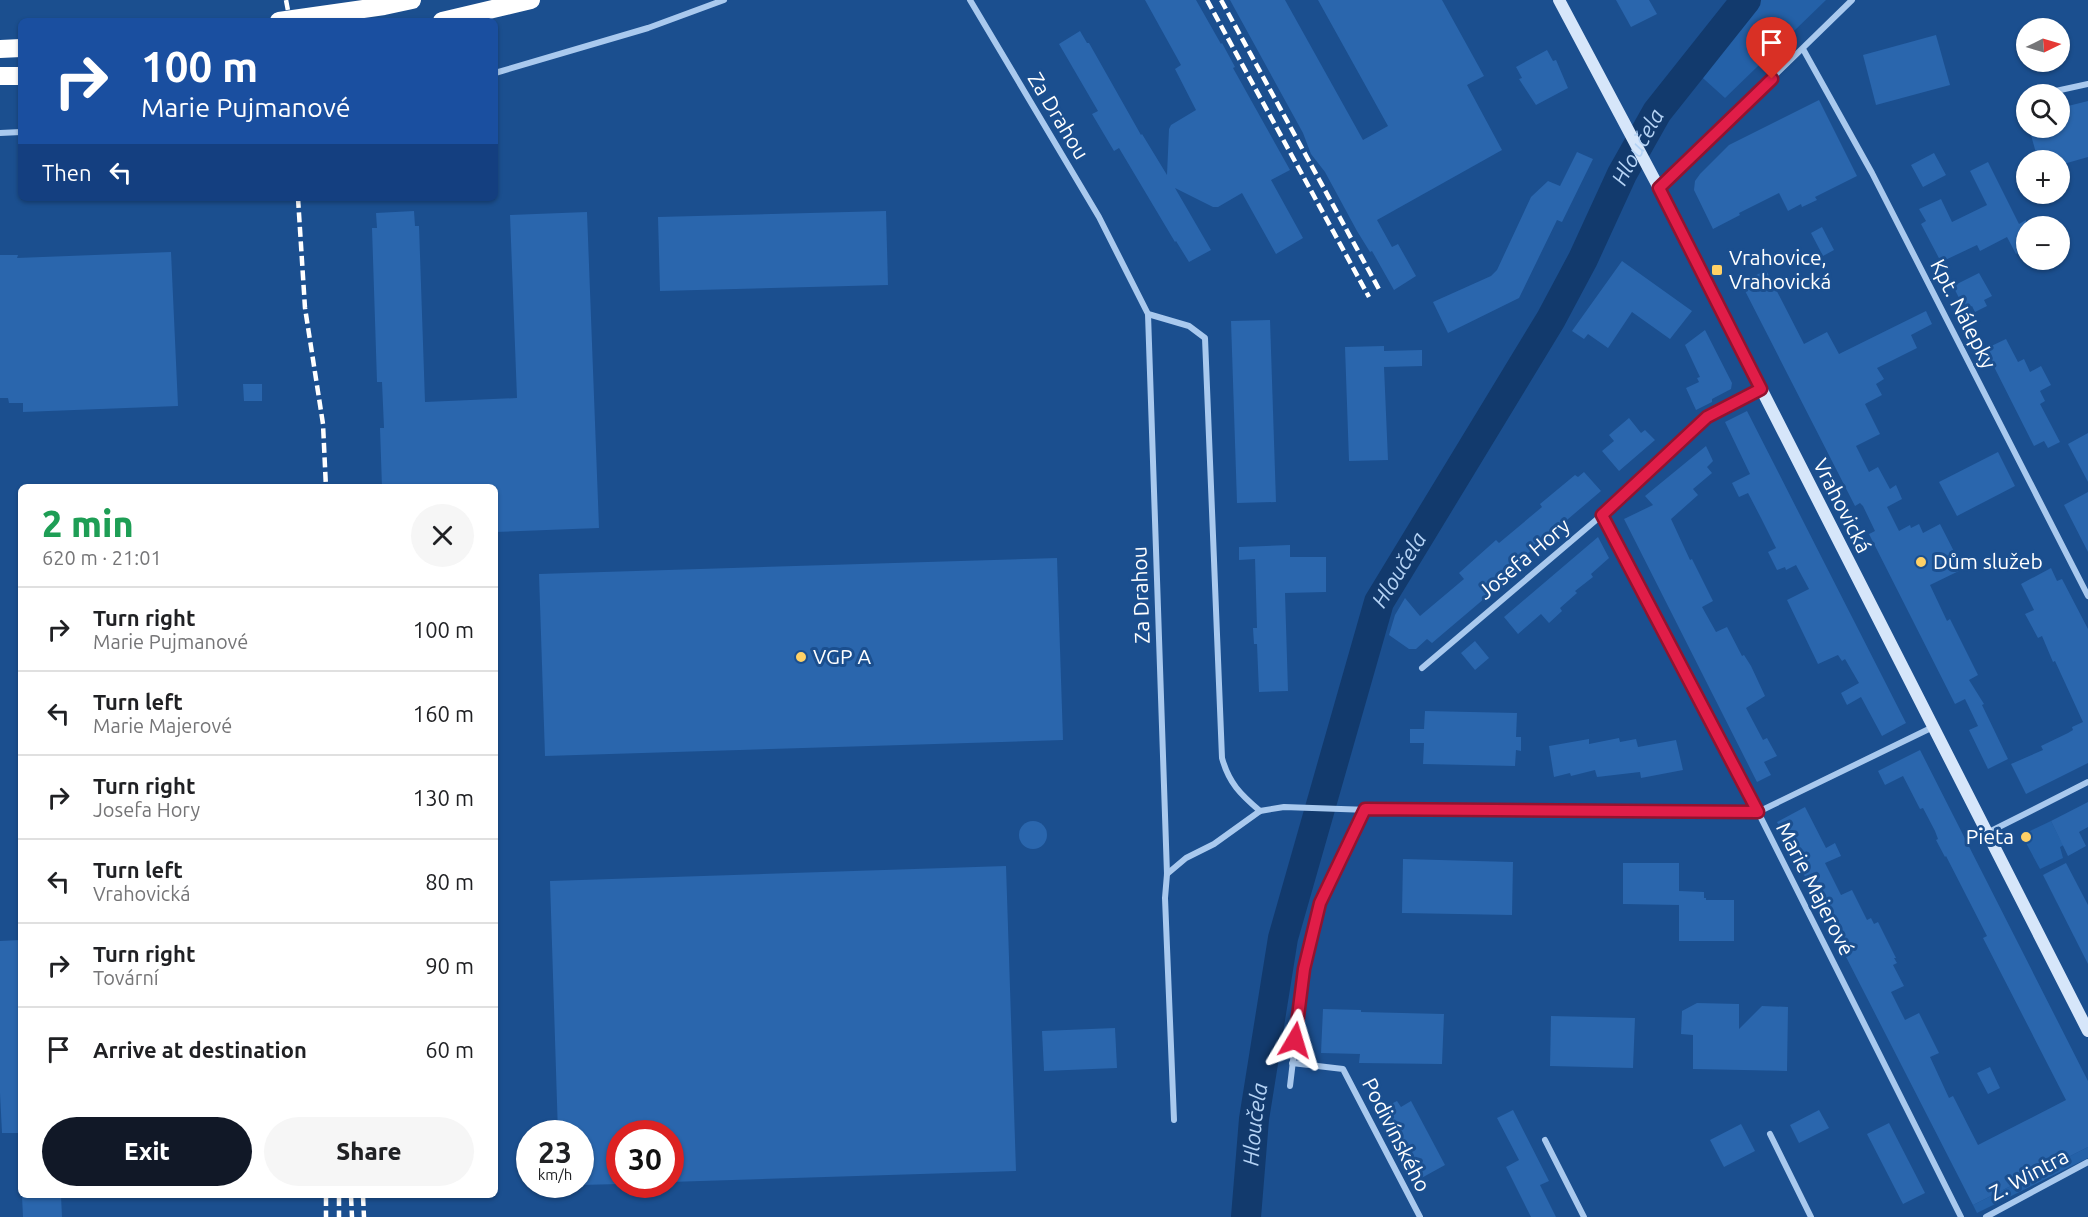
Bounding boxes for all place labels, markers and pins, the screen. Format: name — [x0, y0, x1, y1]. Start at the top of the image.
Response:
pin — [1746, 17, 1797, 79]
place label: Vrahovice, Vrahovická — [1729, 245, 1831, 293]
marker: Vrahovice, Vrahovická — [1710, 263, 1724, 277]
place label: Dům služeb — [1933, 549, 2043, 573]
marker: Dům služeb — [1914, 555, 1928, 569]
place label: VGP A — [813, 644, 871, 668]
marker: VGP A — [794, 650, 808, 664]
place label: Pieta — [1966, 824, 2014, 848]
marker: Pieta — [2019, 830, 2033, 844]

